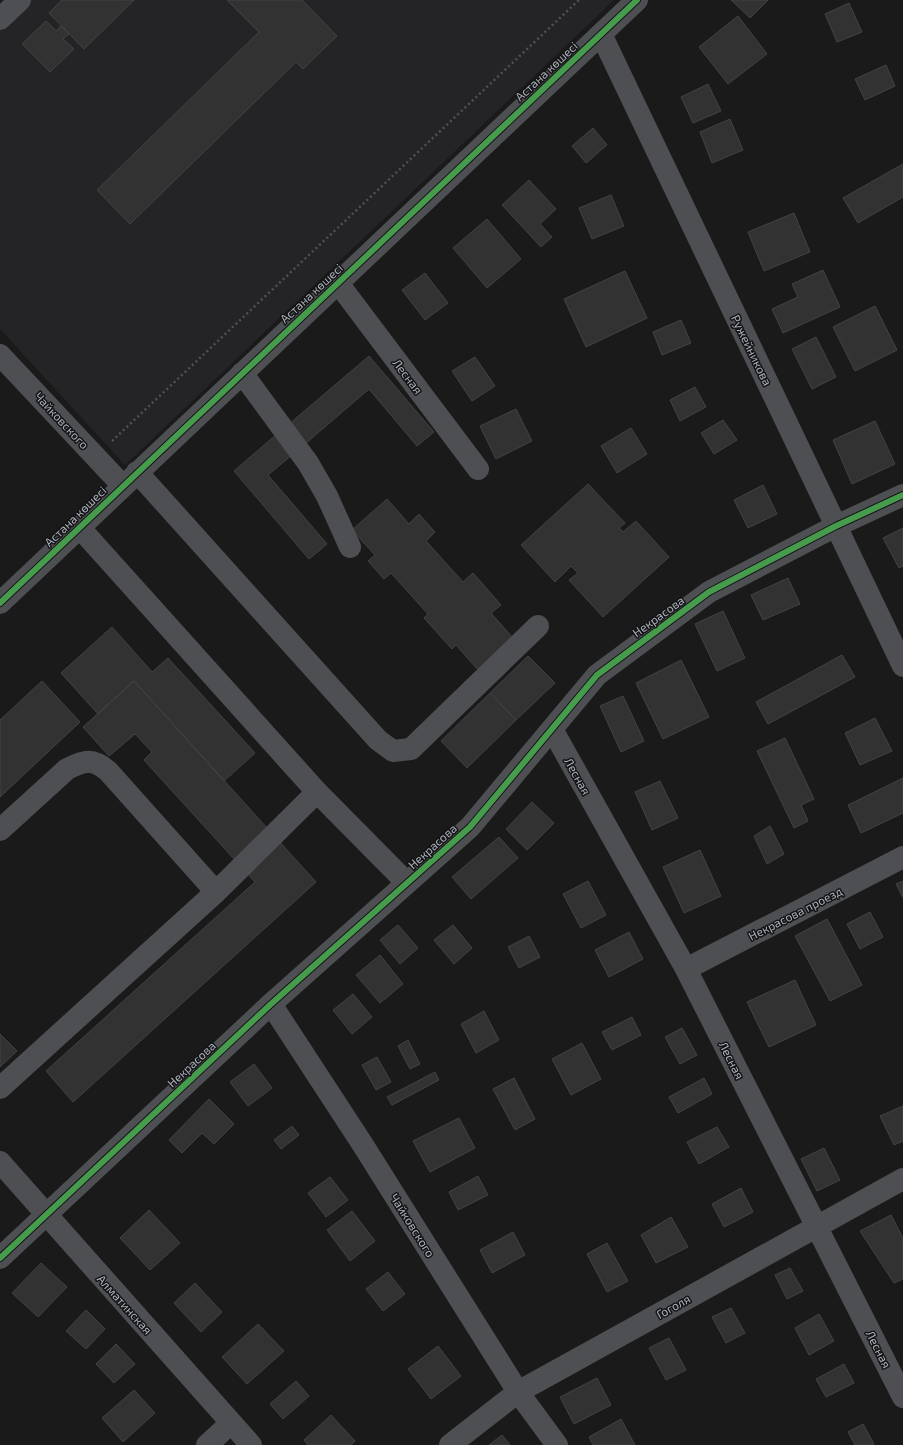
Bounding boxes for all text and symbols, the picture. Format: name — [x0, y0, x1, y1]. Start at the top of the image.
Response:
street label: Астана көшесі — [512, 38, 580, 104]
street label: Астана көшесі — [277, 260, 345, 326]
street label: Ружейникова — [728, 312, 775, 388]
street label: Лесная — [390, 356, 426, 396]
street label: Чайковского — [32, 389, 92, 451]
street label: Астана көшесі — [41, 483, 109, 549]
street label: Некрасова — [629, 593, 687, 639]
street label: Лесная — [562, 755, 594, 797]
street label: Некрасова — [405, 821, 459, 871]
street label: Некрасова проезд — [746, 883, 844, 943]
street label: Некрасова — [164, 1038, 218, 1090]
street label: Лесная — [717, 1039, 747, 1081]
street label: Чайковского — [388, 1191, 438, 1260]
street label: Алматинская — [95, 1271, 155, 1337]
street label: Гоголя — [654, 1291, 692, 1321]
street label: Лесная — [864, 1328, 894, 1370]

